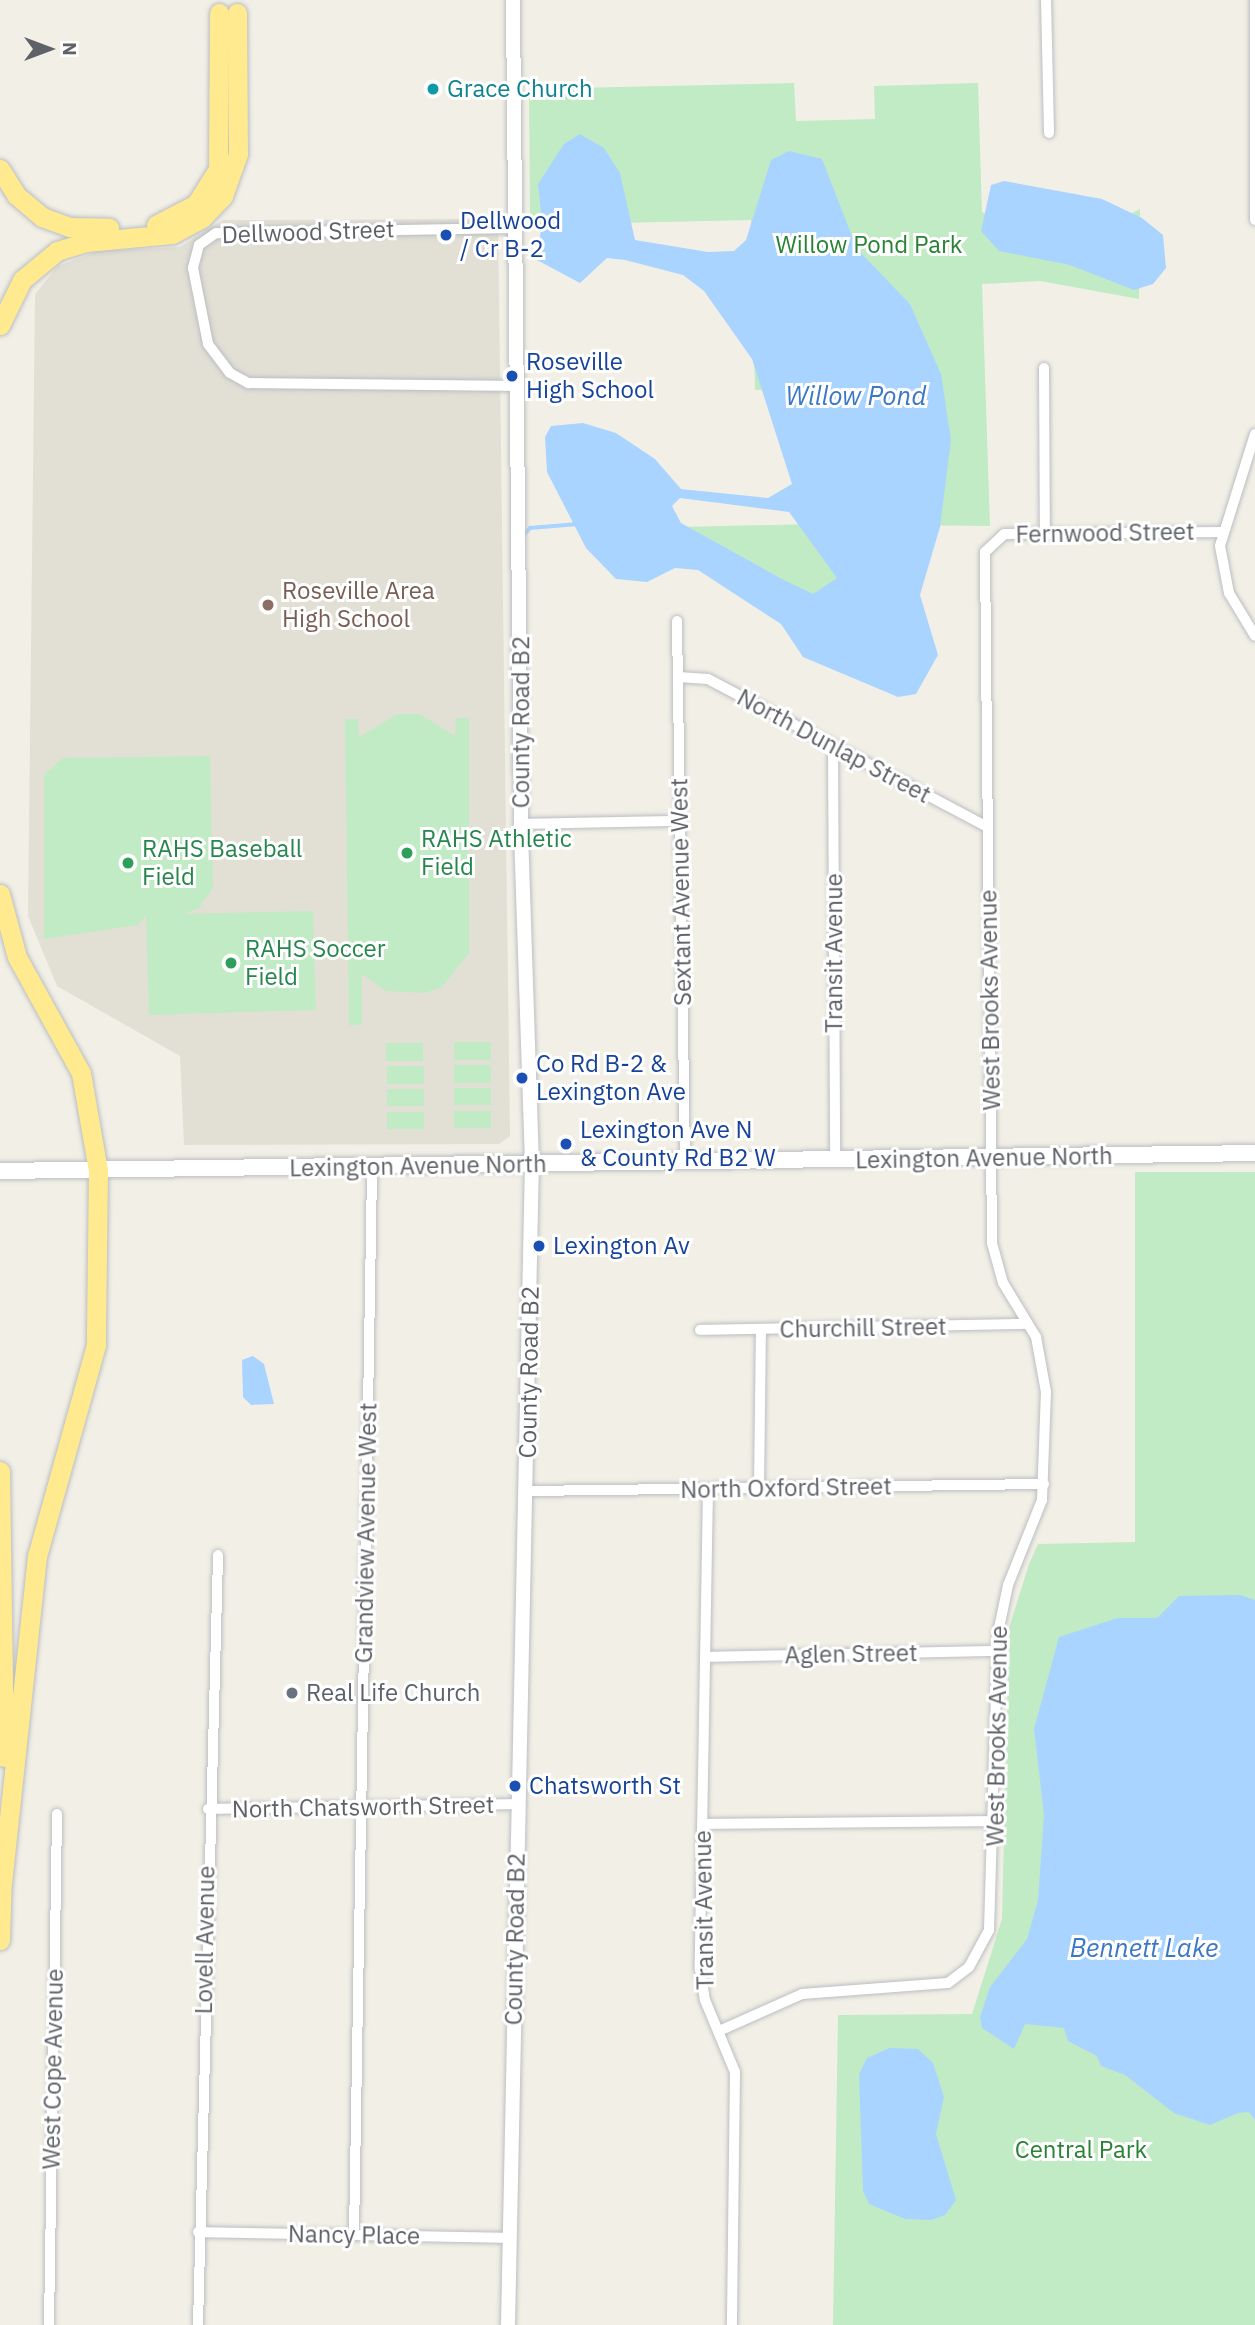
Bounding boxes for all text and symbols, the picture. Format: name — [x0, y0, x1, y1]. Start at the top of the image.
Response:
north arrow — [14, 14, 84, 84]
text: N — [58, 42, 82, 56]
place label: Grace Church — [447, 75, 593, 103]
marker: Grace Church — [425, 81, 441, 97]
place label: Dellwood / Cr B-2 — [460, 207, 561, 263]
street label: Dellwood Street — [221, 215, 395, 249]
marker: Dellwood / Cr B-2 — [438, 227, 454, 243]
park label: Willow Pond Park — [775, 231, 963, 259]
place label: Roseville High School — [526, 348, 654, 404]
marker: Roseville High School — [504, 368, 520, 384]
water label: Willow Pond — [786, 380, 926, 412]
street label: Fernwood Street — [1015, 517, 1195, 549]
place label: Roseville Area High School — [282, 577, 435, 633]
marker: Roseville Area High School — [260, 597, 276, 613]
street label: County Road B2 — [507, 636, 535, 808]
street label: North Dunlap Street — [732, 683, 936, 809]
street label: Sextant Avenue West — [665, 778, 697, 1006]
place label: RAHS Athletic Field — [421, 825, 572, 881]
place label: RAHS Baseball Field — [142, 835, 302, 891]
marker: RAHS Athletic Field — [399, 845, 415, 861]
marker: RAHS Baseball Field — [120, 855, 136, 871]
street label: Transit Avenue — [820, 873, 848, 1033]
street label: West Brooks Avenue — [974, 889, 1006, 1111]
place label: RAHS Soccer Field — [245, 935, 386, 991]
marker: RAHS Soccer Field — [223, 955, 239, 971]
place label: Co Rd B-2 & Lexington Ave — [536, 1050, 686, 1106]
marker: Co Rd B-2 & Lexington Ave — [514, 1070, 530, 1086]
place label: Lexington Ave N & County Rd B2 W — [580, 1116, 776, 1172]
marker: Lexington Ave N & County Rd B2 W — [558, 1136, 574, 1152]
street label: Lexington Avenue North — [855, 1141, 1113, 1175]
street label: Lexington Avenue North — [289, 1149, 547, 1183]
place label: Lexington Av — [553, 1232, 690, 1260]
marker: Lexington Av — [531, 1238, 547, 1254]
street label: County Road B2 — [513, 1285, 545, 1459]
street label: Churchill Street — [779, 1312, 947, 1344]
street label: Grandview Avenue West — [349, 1402, 383, 1664]
street label: North Oxford Street — [680, 1472, 892, 1504]
street label: West Brooks Avenue — [981, 1625, 1013, 1847]
street label: Aglen Street — [784, 1638, 918, 1670]
place label: Real Life Church — [306, 1679, 480, 1707]
marker: Real Life Church — [284, 1685, 300, 1701]
place label: Chatsworth St — [529, 1772, 681, 1800]
marker: Chatsworth St — [507, 1778, 523, 1794]
street label: North Chatsworth Street — [232, 1790, 494, 1824]
street label: Transit Avenue — [688, 1830, 720, 1990]
street label: County Road B2 — [499, 1852, 531, 2026]
street label: Lovell Avenue — [189, 1865, 221, 2015]
water label: Bennett Lake — [1070, 1932, 1218, 1964]
street label: West Cope Avenue — [37, 1968, 69, 2170]
park label: Central Park — [1015, 2136, 1147, 2164]
street label: Nancy Place — [288, 2219, 420, 2251]

